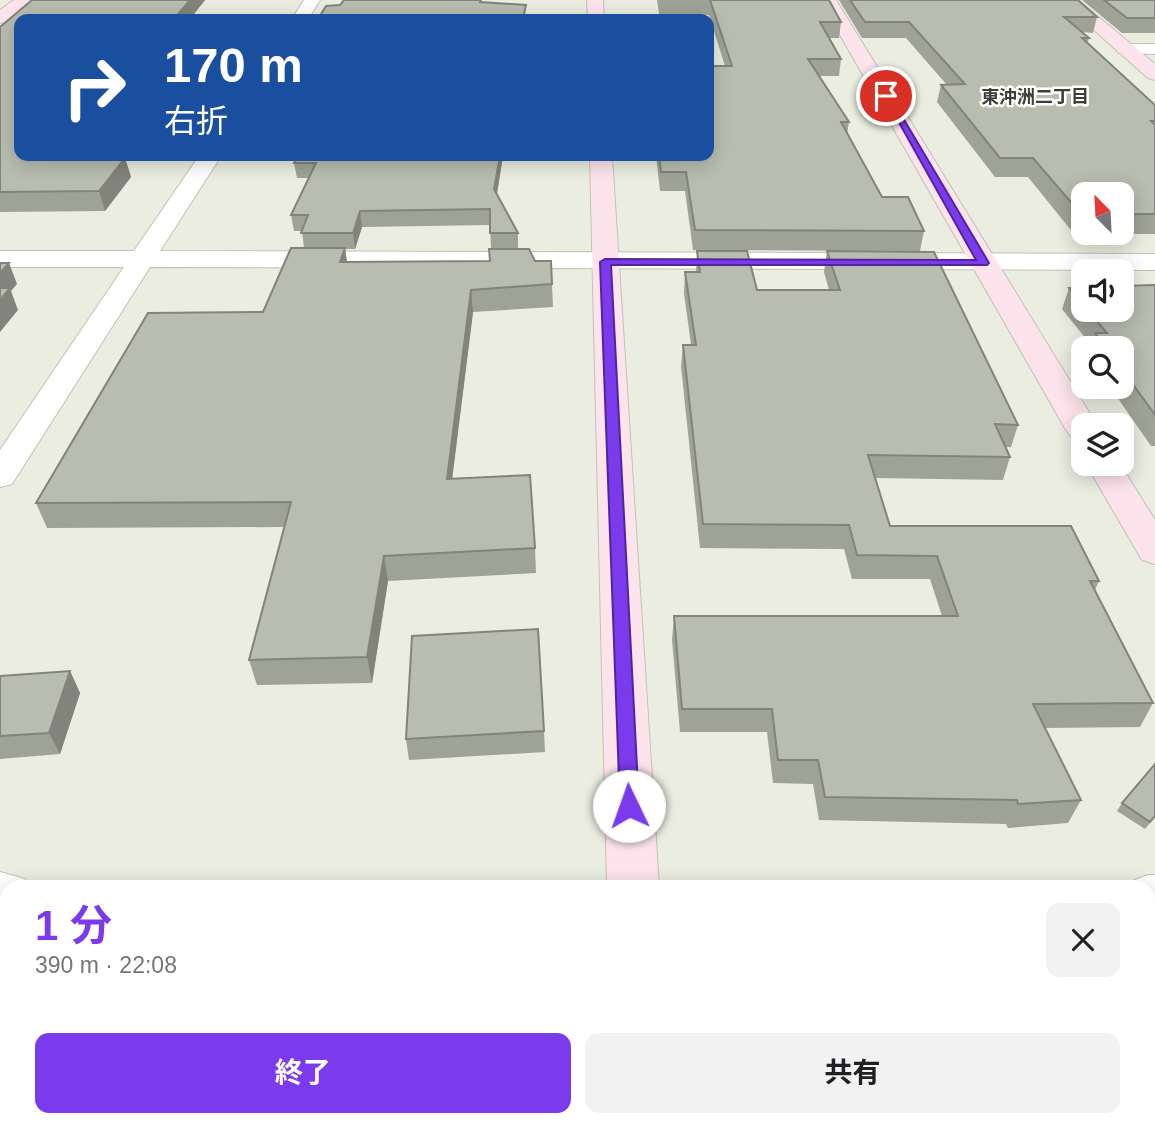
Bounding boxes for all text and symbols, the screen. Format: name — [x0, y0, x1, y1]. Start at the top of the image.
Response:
text: 170 m — [164, 38, 303, 92]
icon: right — [49, 42, 140, 133]
pin — [856, 66, 916, 126]
icon: arrive — [867, 77, 905, 115]
district label: 東沖洲二丁目 — [981, 87, 1089, 107]
text: 右折 — [164, 103, 228, 139]
north arrow — [1071, 182, 1134, 245]
map controls — [1071, 182, 1134, 476]
button: sound — [1071, 259, 1134, 322]
button: search — [1071, 336, 1134, 399]
button: layers — [1071, 413, 1134, 476]
position arrow — [592, 769, 666, 843]
text: 1 分 — [35, 902, 112, 949]
button: close — [1046, 903, 1120, 977]
text: 390 m · 22:08 — [35, 952, 177, 978]
button: 終了 — [35, 1033, 571, 1113]
button: 共有 — [585, 1033, 1120, 1113]

